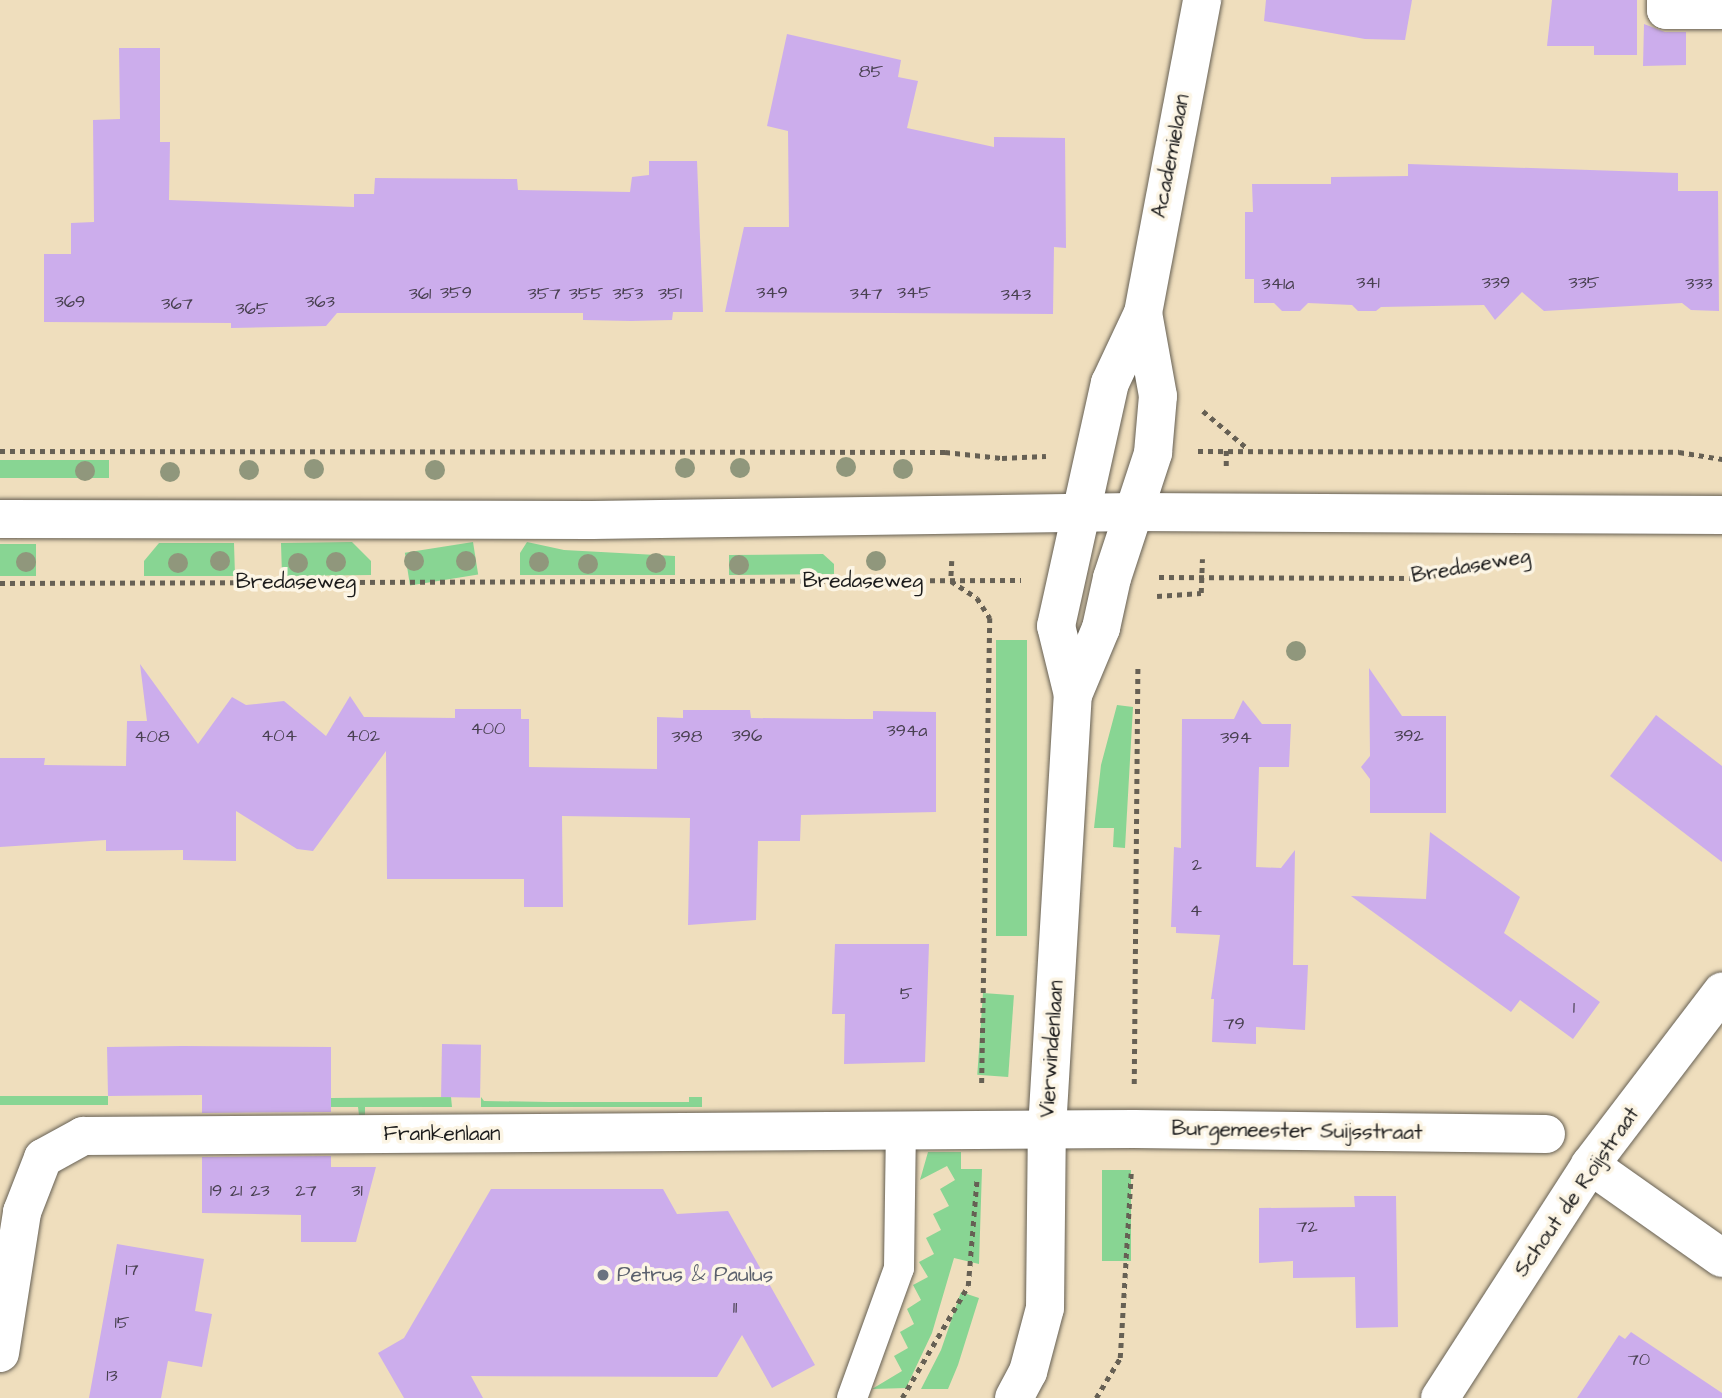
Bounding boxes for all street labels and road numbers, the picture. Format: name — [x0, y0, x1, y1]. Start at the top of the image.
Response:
street label: Academielaan — [1147, 92, 1195, 220]
street label: Bredaseweg — [1410, 543, 1532, 589]
street label: Bredaseweg — [803, 568, 923, 594]
street label: Bredaseweg — [236, 569, 356, 595]
street label: Vierwindenlaan — [1035, 979, 1069, 1119]
street label: Schout de Roijstraat — [1509, 1102, 1645, 1282]
street label: Burgemeester Suijsstraat — [1171, 1116, 1423, 1146]
street label: Frankenlaan — [383, 1121, 501, 1147]

